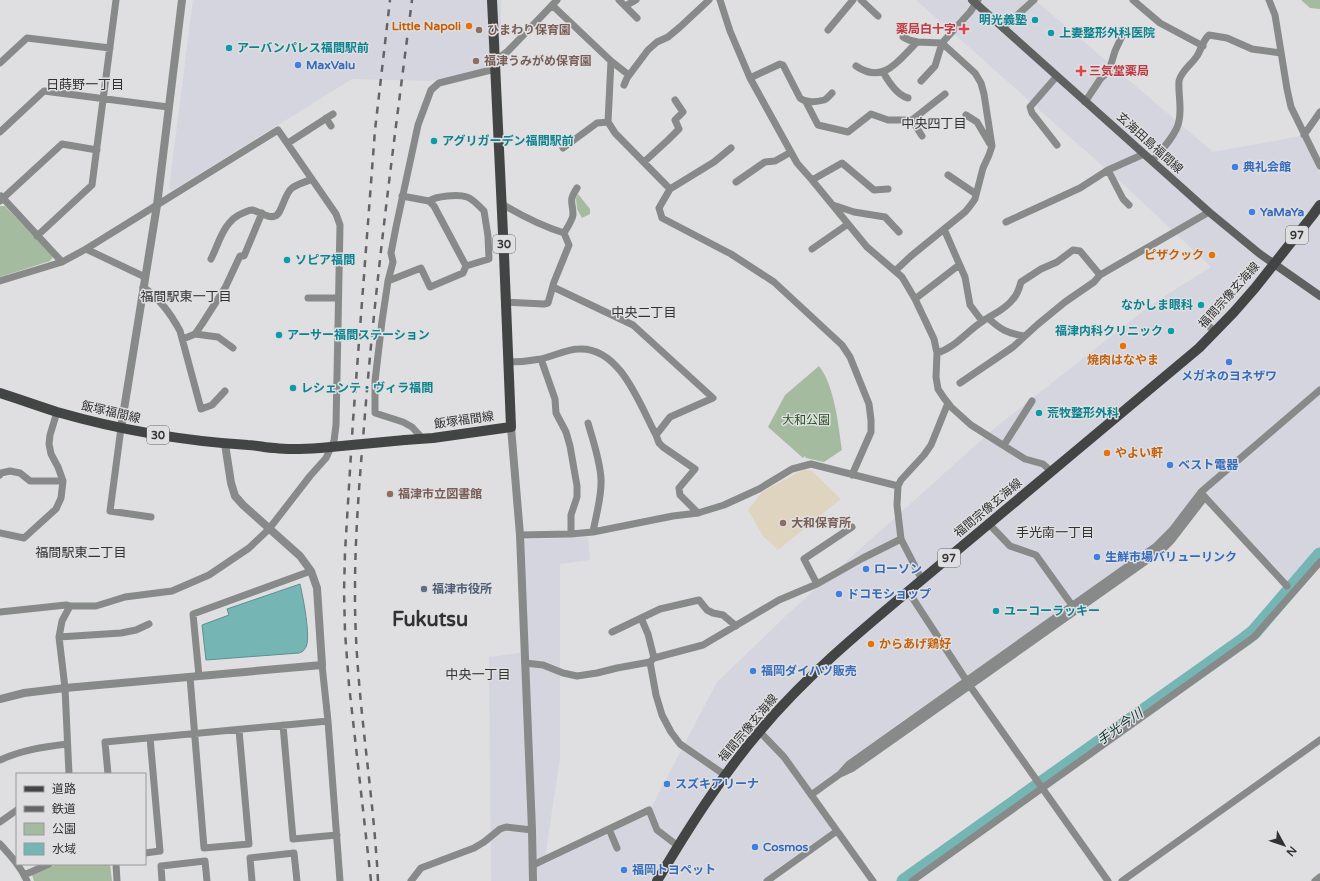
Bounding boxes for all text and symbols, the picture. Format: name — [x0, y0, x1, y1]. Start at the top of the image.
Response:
place label: 明光義塾 — [979, 13, 1027, 27]
marker: 明光義塾 — [1030, 15, 1040, 25]
place label: Little Napoli — [392, 19, 461, 34]
marker: Little Napoli — [464, 21, 474, 31]
place label: 薬局白十字 — [896, 22, 956, 36]
place label: ひまわり保育園 — [487, 23, 571, 37]
marker: 薬局白十字 — [959, 24, 969, 34]
marker: ひまわり保育園 — [474, 25, 484, 35]
place label: 上妻整形外科医院 — [1059, 26, 1155, 40]
marker: 上妻整形外科医院 — [1046, 28, 1056, 38]
place label: アーバンパレス福間駅前 — [237, 41, 369, 55]
marker: アーバンパレス福間駅前 — [224, 43, 234, 53]
place label: 福津うみがめ保育園 — [484, 54, 592, 68]
marker: 福津うみがめ保育園 — [471, 56, 481, 66]
place label: MaxValu — [306, 58, 355, 72]
marker: MaxValu — [293, 60, 303, 70]
place label: 三気堂薬局 — [1089, 64, 1149, 78]
marker: 三気堂薬局 — [1076, 66, 1086, 76]
district label: 日蒔野一丁目 — [46, 77, 124, 93]
street label: 玄海田島福間線 — [1114, 110, 1186, 176]
district label: 中央四丁目 — [901, 116, 967, 132]
place label: アグリガーデン福間駅前 — [442, 134, 573, 148]
marker: アグリガーデン福間駅前 — [429, 136, 439, 146]
place label: 典礼会館 — [1243, 160, 1291, 174]
marker: 典礼会館 — [1230, 162, 1240, 172]
place label: YaMaYa — [1260, 205, 1305, 219]
marker: YaMaYa — [1247, 207, 1257, 217]
road number: 97 — [1286, 226, 1308, 244]
road number: 30 — [493, 235, 515, 253]
place label: ピザクック — [1144, 248, 1204, 262]
marker: ピザクック — [1207, 250, 1217, 260]
place label: ソピア福間 — [295, 253, 355, 267]
marker: ソピア福間 — [282, 255, 292, 265]
street label: 福間宗像玄海線 — [1196, 259, 1262, 331]
district label: 福間駅東一丁目 — [140, 289, 232, 305]
place label: なかしま眼科 — [1121, 298, 1193, 312]
marker: なかしま眼科 — [1196, 300, 1206, 310]
district label: 中央二丁目 — [611, 305, 677, 321]
place label: 福津内科クリニック — [1055, 324, 1163, 338]
marker: 福津内科クリニック — [1166, 326, 1176, 336]
place label: アーサー福間ステーション — [287, 328, 430, 342]
marker: アーサー福間ステーション — [274, 330, 284, 340]
marker: 焼肉はなやま — [1118, 341, 1128, 351]
place label: 焼肉はなやま — [1087, 353, 1159, 367]
marker: メガネのヨネザワ — [1224, 357, 1234, 367]
place label: メガネのヨネザワ — [1181, 369, 1277, 383]
place label: レシェンテ・ヴィラ福間 — [301, 381, 433, 395]
marker: レシェンテ・ヴィラ福間 — [288, 383, 298, 393]
street label: 飯塚福間線 — [80, 398, 142, 426]
place label: 荒牧整形外科 — [1047, 406, 1119, 420]
marker: 荒牧整形外科 — [1034, 408, 1044, 418]
street label: 飯塚福間線 — [433, 409, 495, 431]
park label: 大和公園 — [782, 413, 830, 427]
road number: 30 — [147, 426, 169, 444]
place label: やよい軒 — [1115, 446, 1163, 460]
marker: やよい軒 — [1102, 448, 1112, 458]
place label: ベスト電器 — [1178, 458, 1239, 472]
marker: ベスト電器 — [1165, 460, 1175, 470]
street label: 福間宗像玄海線 — [951, 476, 1025, 540]
place label: 福津市立図書館 — [398, 487, 482, 501]
marker: 福津市立図書館 — [385, 489, 395, 499]
place label: 大和保育所 — [791, 516, 851, 530]
marker: 大和保育所 — [778, 518, 788, 528]
district label: 手光南一丁目 — [1016, 525, 1094, 541]
district label: 福間駅東二丁目 — [35, 545, 127, 561]
road number: 97 — [938, 549, 960, 567]
place label: 生鮮市場バリューリンク — [1105, 550, 1237, 564]
marker: 生鮮市場バリューリンク — [1092, 552, 1102, 562]
place label: ローソン — [874, 562, 922, 576]
marker: ローソン — [861, 564, 871, 574]
place label: 福津市役所 — [432, 582, 492, 596]
marker: 福津市役所 — [419, 584, 429, 594]
place label: ドコモショップ — [847, 587, 931, 601]
marker: ドコモショップ — [834, 589, 844, 599]
place label: ユーコーラッキー — [1004, 604, 1100, 618]
marker: ユーコーラッキー — [991, 606, 1001, 616]
district label: Fukutsu — [392, 608, 468, 632]
place label: からあげ鶏好 — [879, 637, 951, 651]
marker: からあげ鶏好 — [866, 639, 876, 649]
place label: 福岡ダイハツ販売 — [761, 664, 857, 678]
marker: 福岡ダイハツ販売 — [748, 666, 758, 676]
district label: 中央一丁目 — [445, 667, 511, 683]
street label: 福間宗像玄海線 — [716, 691, 780, 765]
water label: 手光今川 — [1094, 704, 1148, 748]
legend — [16, 773, 146, 865]
place label: スズキアリーナ — [675, 777, 759, 791]
marker: スズキアリーナ — [662, 779, 672, 789]
text: 道路 — [52, 782, 76, 796]
text: 鉄道 — [52, 802, 76, 816]
text: 公園 — [52, 822, 76, 836]
north arrow — [1264, 825, 1304, 865]
place label: Cosmos — [763, 840, 809, 854]
text: 水域 — [52, 842, 76, 856]
marker: Cosmos — [750, 842, 760, 852]
text: N — [1283, 844, 1299, 859]
place label: 福岡トヨペット — [632, 863, 716, 877]
marker: 福岡トヨペット — [619, 865, 629, 875]

